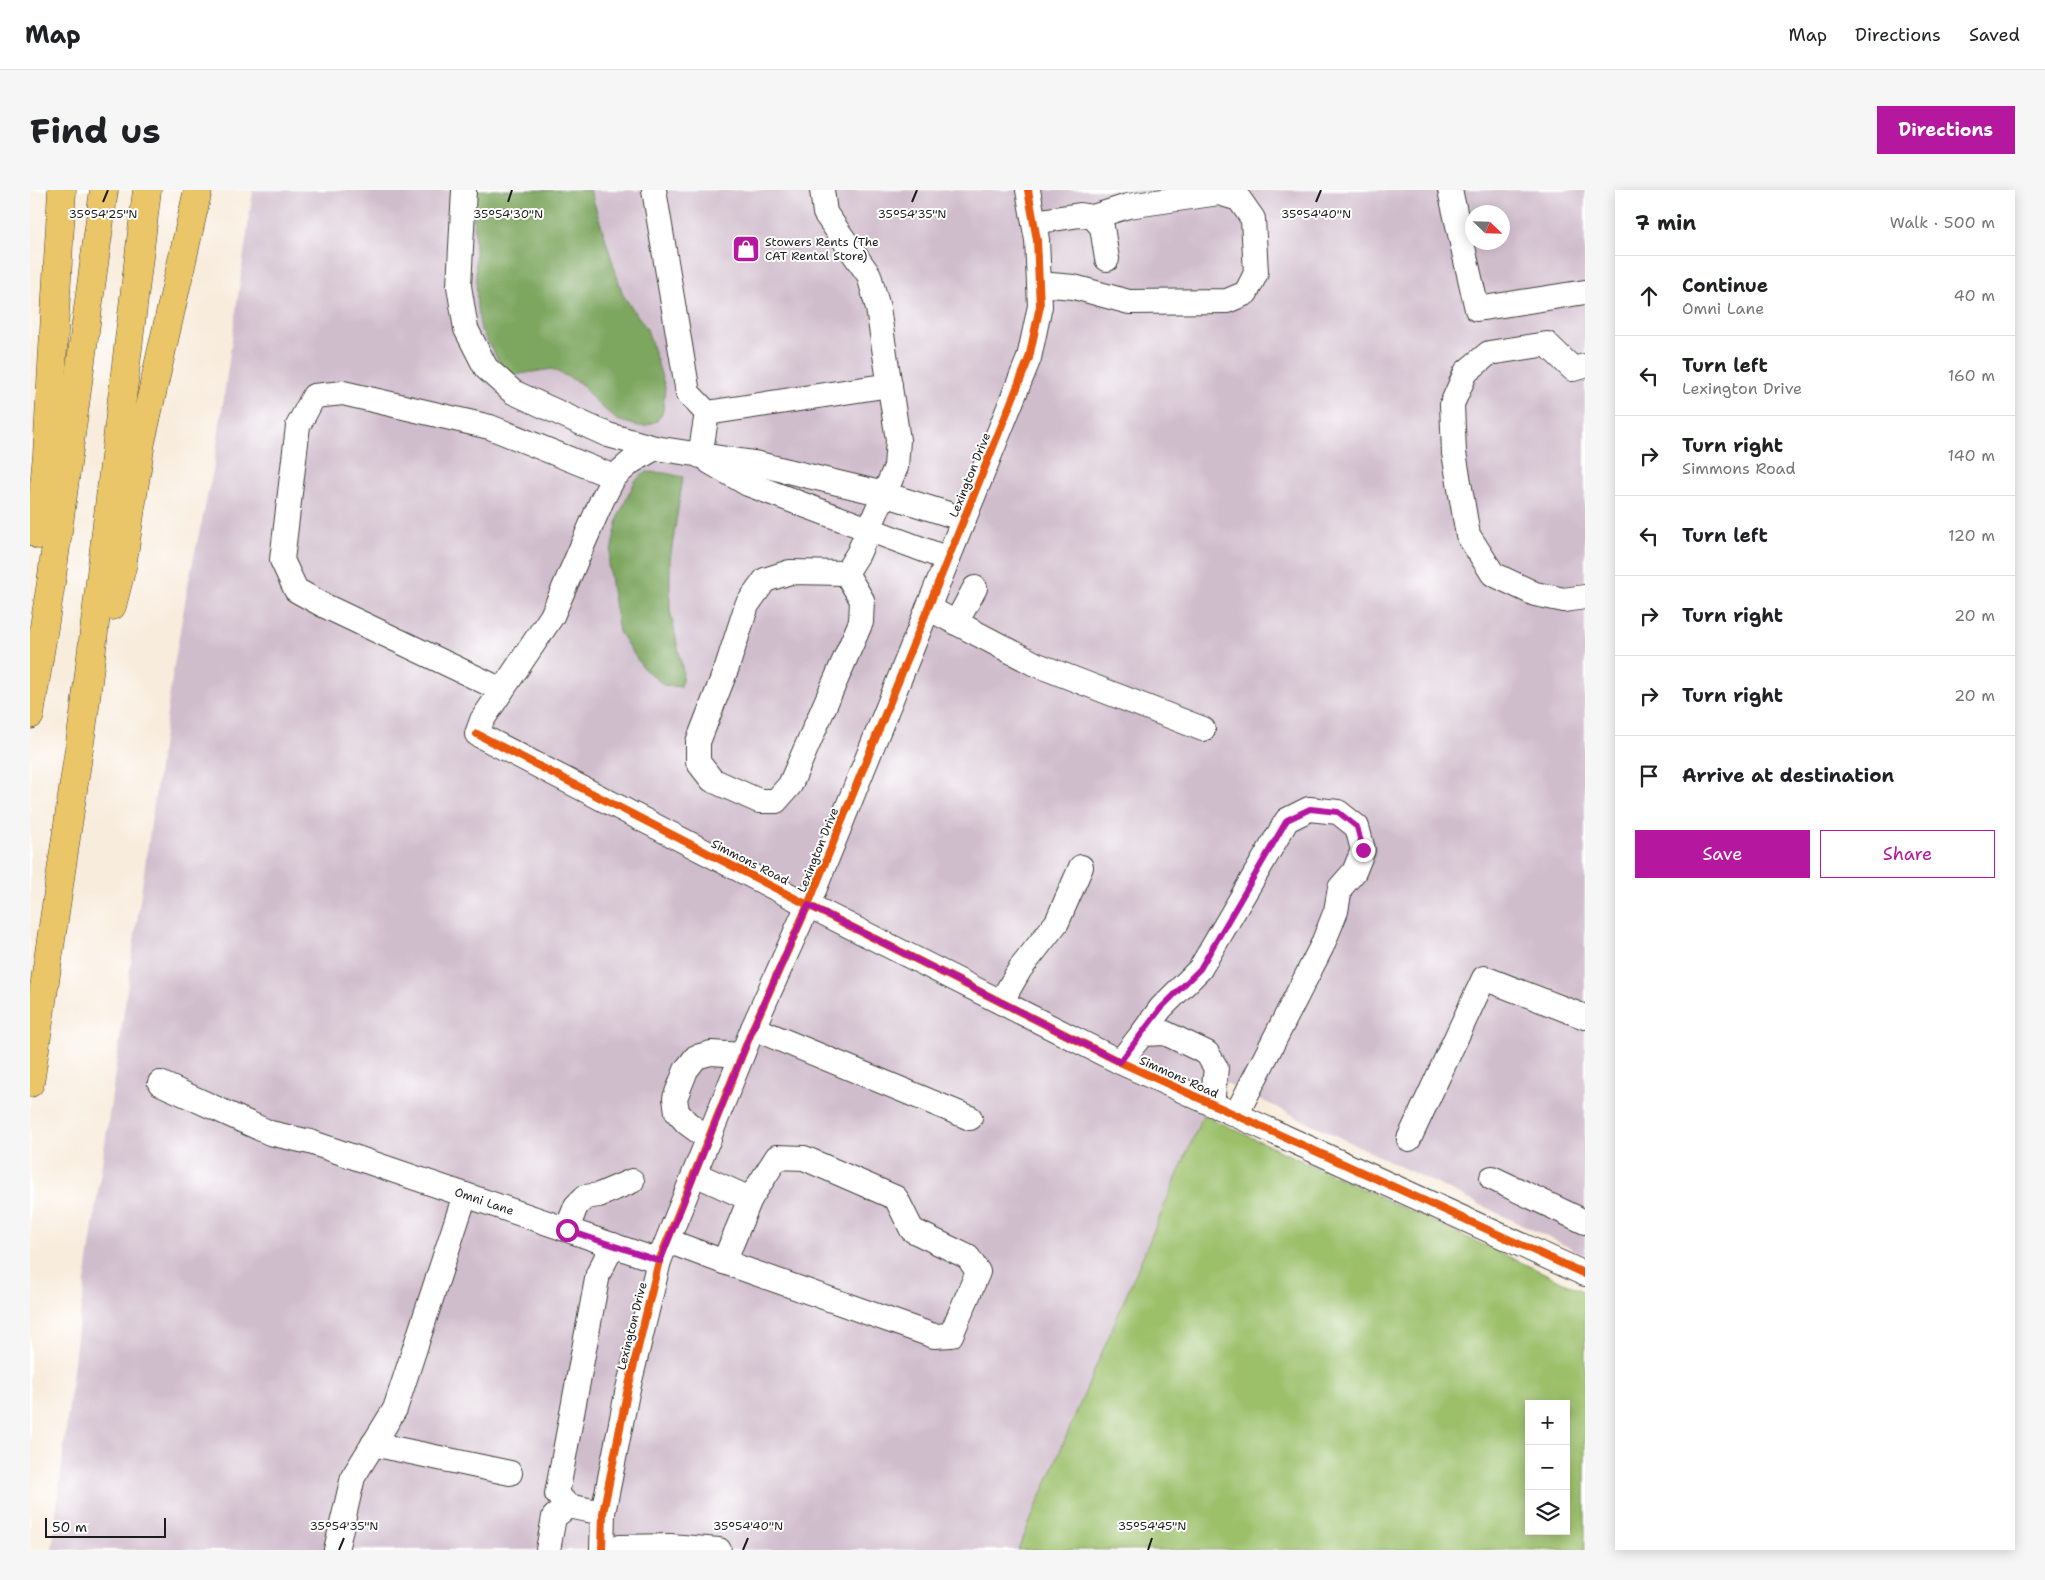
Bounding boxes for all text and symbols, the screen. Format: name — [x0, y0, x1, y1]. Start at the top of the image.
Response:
text: Map — [25, 19, 81, 51]
text: Map — [1789, 23, 1827, 47]
text: Directions — [1855, 23, 1941, 47]
text: Saved — [1969, 23, 2020, 47]
button: Directions — [1877, 106, 2015, 154]
text: Find us — [30, 107, 161, 154]
north arrow — [1465, 205, 1510, 250]
text: 35°54'25"N — [69, 206, 137, 222]
text: 35°54'30"N — [473, 206, 543, 222]
text: 35°54'35"N — [878, 206, 946, 222]
text: 35°54'40"N — [1281, 206, 1351, 222]
text: 7 min — [1635, 209, 1696, 237]
text: Walk · 500 m — [1890, 212, 1995, 233]
shop icon: Stowers Rents (The CAT Rental Store) — [731, 234, 761, 264]
place label: Stowers Rents (The CAT Rental Store) — [765, 234, 879, 264]
text: Continue — [1682, 273, 1768, 298]
icon: ahead — [1635, 282, 1663, 310]
text: 40 m — [1953, 285, 1995, 306]
text: Omni Lane — [1682, 298, 1764, 319]
text: Turn left — [1682, 353, 1768, 378]
icon: left — [1635, 362, 1663, 390]
text: 160 m — [1948, 365, 1995, 386]
text: Lexington Drive — [1682, 378, 1802, 399]
street label: Lexington Drive — [946, 430, 994, 520]
text: Turn right — [1682, 433, 1783, 458]
icon: right — [1635, 442, 1663, 470]
text: 140 m — [1948, 445, 1995, 466]
text: Simmons Road — [1682, 458, 1796, 479]
icon: left — [1635, 522, 1663, 550]
text: Turn left — [1682, 523, 1768, 548]
text: 120 m — [1948, 525, 1995, 546]
icon: right — [1635, 602, 1663, 630]
text: Turn right — [1682, 603, 1783, 628]
text: 20 m — [1954, 605, 1995, 626]
icon: right — [1635, 682, 1663, 710]
text: Turn right — [1682, 683, 1783, 708]
text: 20 m — [1954, 685, 1995, 706]
icon: arrive — [1635, 762, 1663, 790]
text: Arrive at destination — [1682, 763, 1894, 788]
street label: Lexington Drive — [794, 805, 842, 895]
button: Save — [1635, 830, 1810, 878]
button: Share — [1820, 830, 1995, 878]
street label: Simmons Road — [708, 836, 792, 889]
route end — [1352, 839, 1375, 862]
street label: Simmons Road — [1137, 1052, 1222, 1102]
street label: Omni Lane — [453, 1184, 516, 1219]
route start — [556, 1219, 579, 1242]
street label: Lexington Drive — [613, 1280, 651, 1372]
map controls — [1525, 1400, 1570, 1535]
button: + — [1525, 1400, 1570, 1445]
button: − — [1525, 1445, 1570, 1490]
button: layers — [1525, 1490, 1570, 1535]
scale bar — [45, 1515, 166, 1538]
text: 50 m — [52, 1518, 87, 1536]
text: 35°54'35"N — [310, 1518, 378, 1534]
text: 35°54'40"N — [713, 1518, 783, 1534]
text: 35°54'45"N — [1118, 1518, 1186, 1534]

